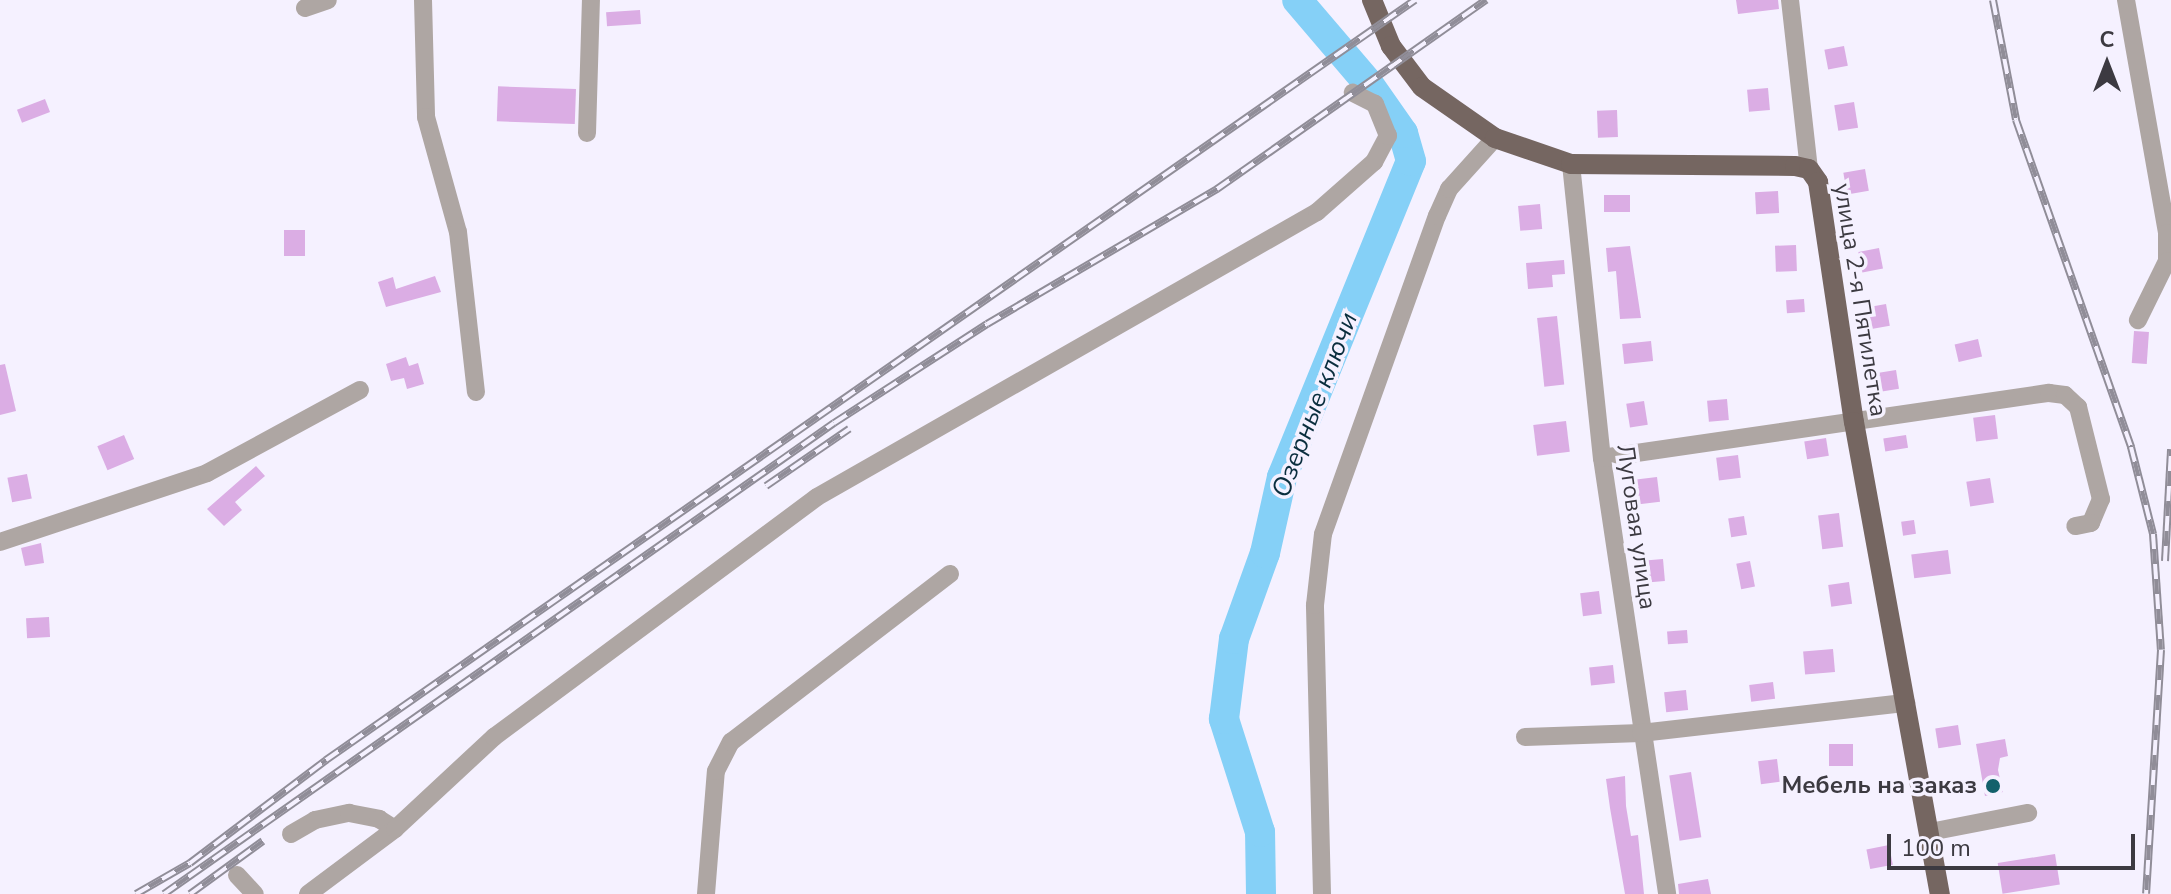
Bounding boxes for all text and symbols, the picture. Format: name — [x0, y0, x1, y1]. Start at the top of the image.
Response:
north arrow — [2067, 24, 2147, 104]
text: С — [2100, 25, 2114, 55]
street label: улица 2-я Пятилетка — [1827, 181, 1893, 419]
water label: Озерные ключи — [1265, 308, 1365, 502]
street label: Луговая улица — [1610, 443, 1662, 611]
place label: Мебель на заказ — [1781, 772, 1977, 800]
marker: Мебель на заказ — [1984, 777, 2002, 795]
scale bar — [1891, 818, 2139, 868]
text: 100 m — [1901, 832, 1971, 864]

